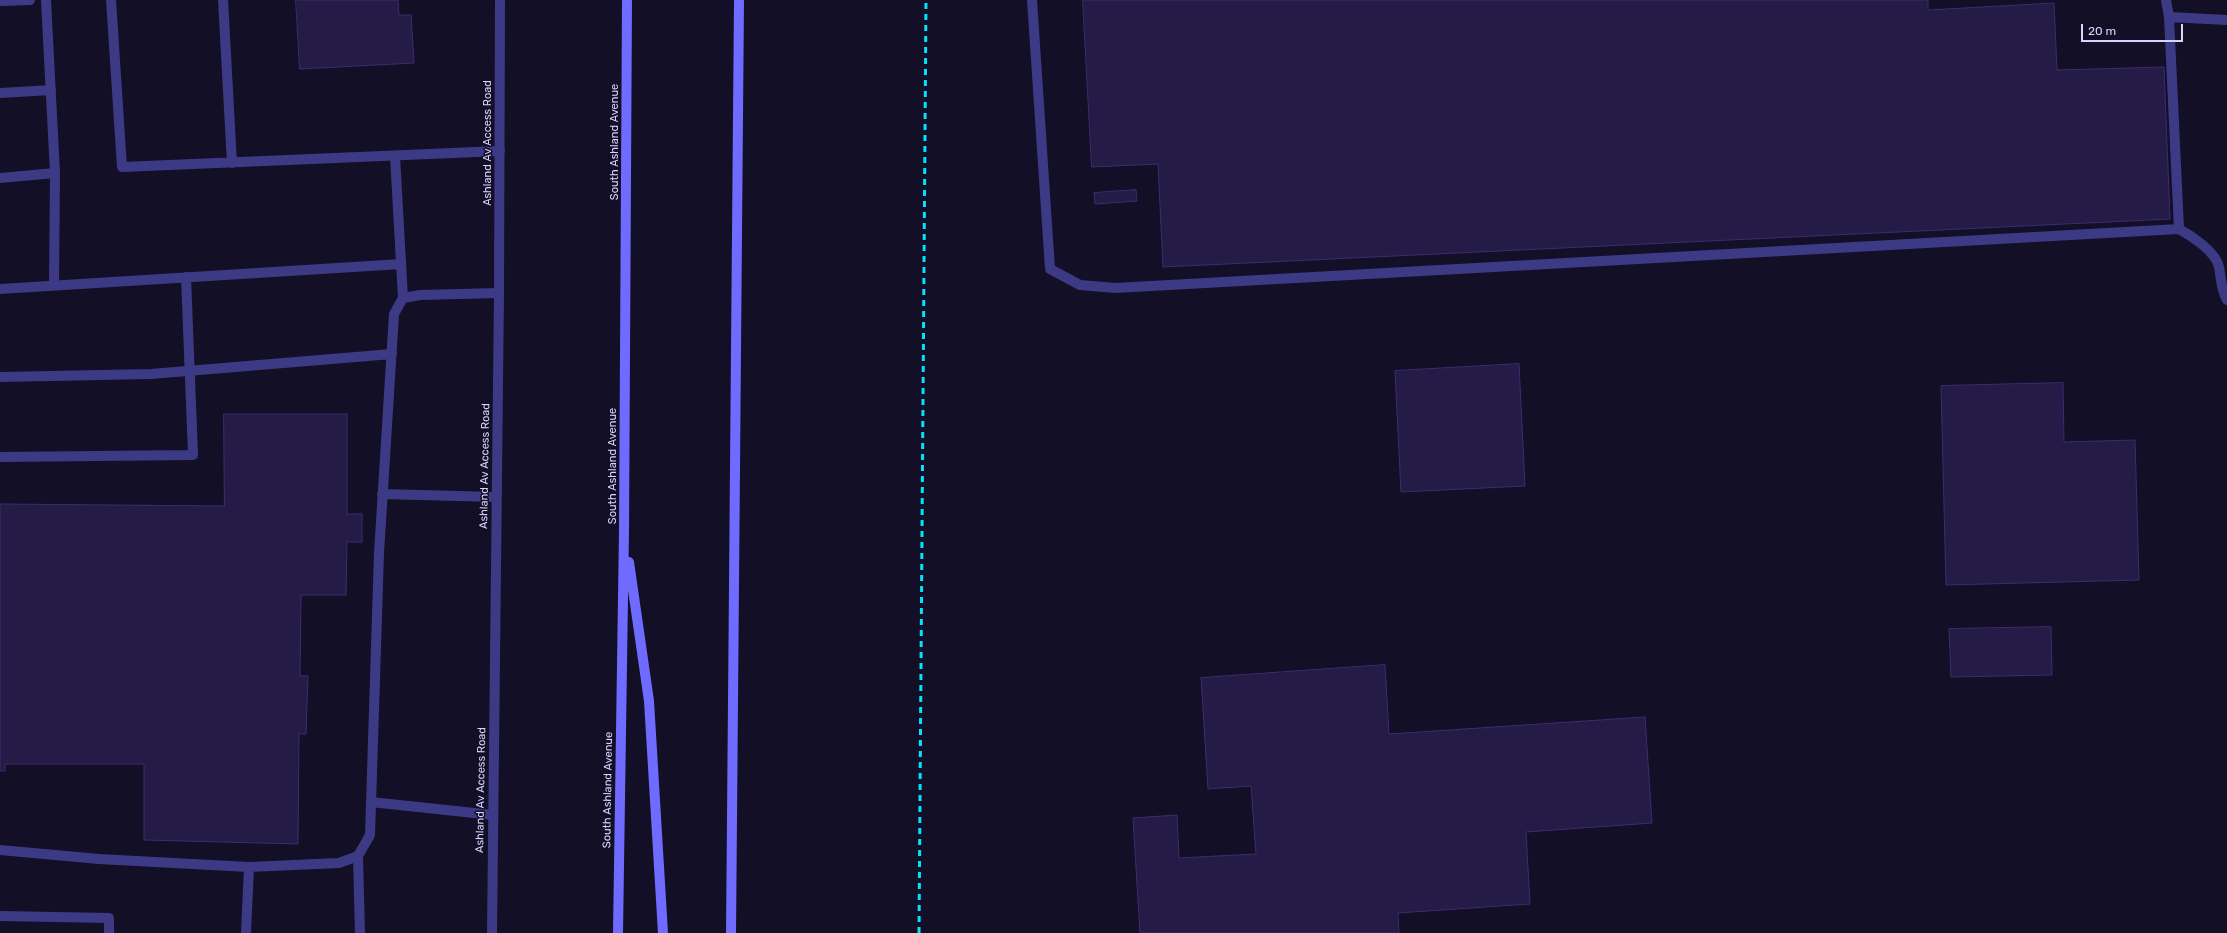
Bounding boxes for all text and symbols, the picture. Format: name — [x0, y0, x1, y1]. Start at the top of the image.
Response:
scale bar — [2083, 16, 2185, 42]
text: 20 m — [2088, 24, 2116, 38]
street label: Ashland Av Access Road — [481, 80, 495, 206]
street label: South Ashland Avenue — [608, 84, 622, 200]
street label: Ashland Av Access Road — [477, 403, 493, 529]
street label: South Ashland Avenue — [606, 408, 620, 524]
street label: Ashland Av Access Road — [473, 727, 489, 853]
street label: South Ashland Avenue — [600, 732, 616, 848]

